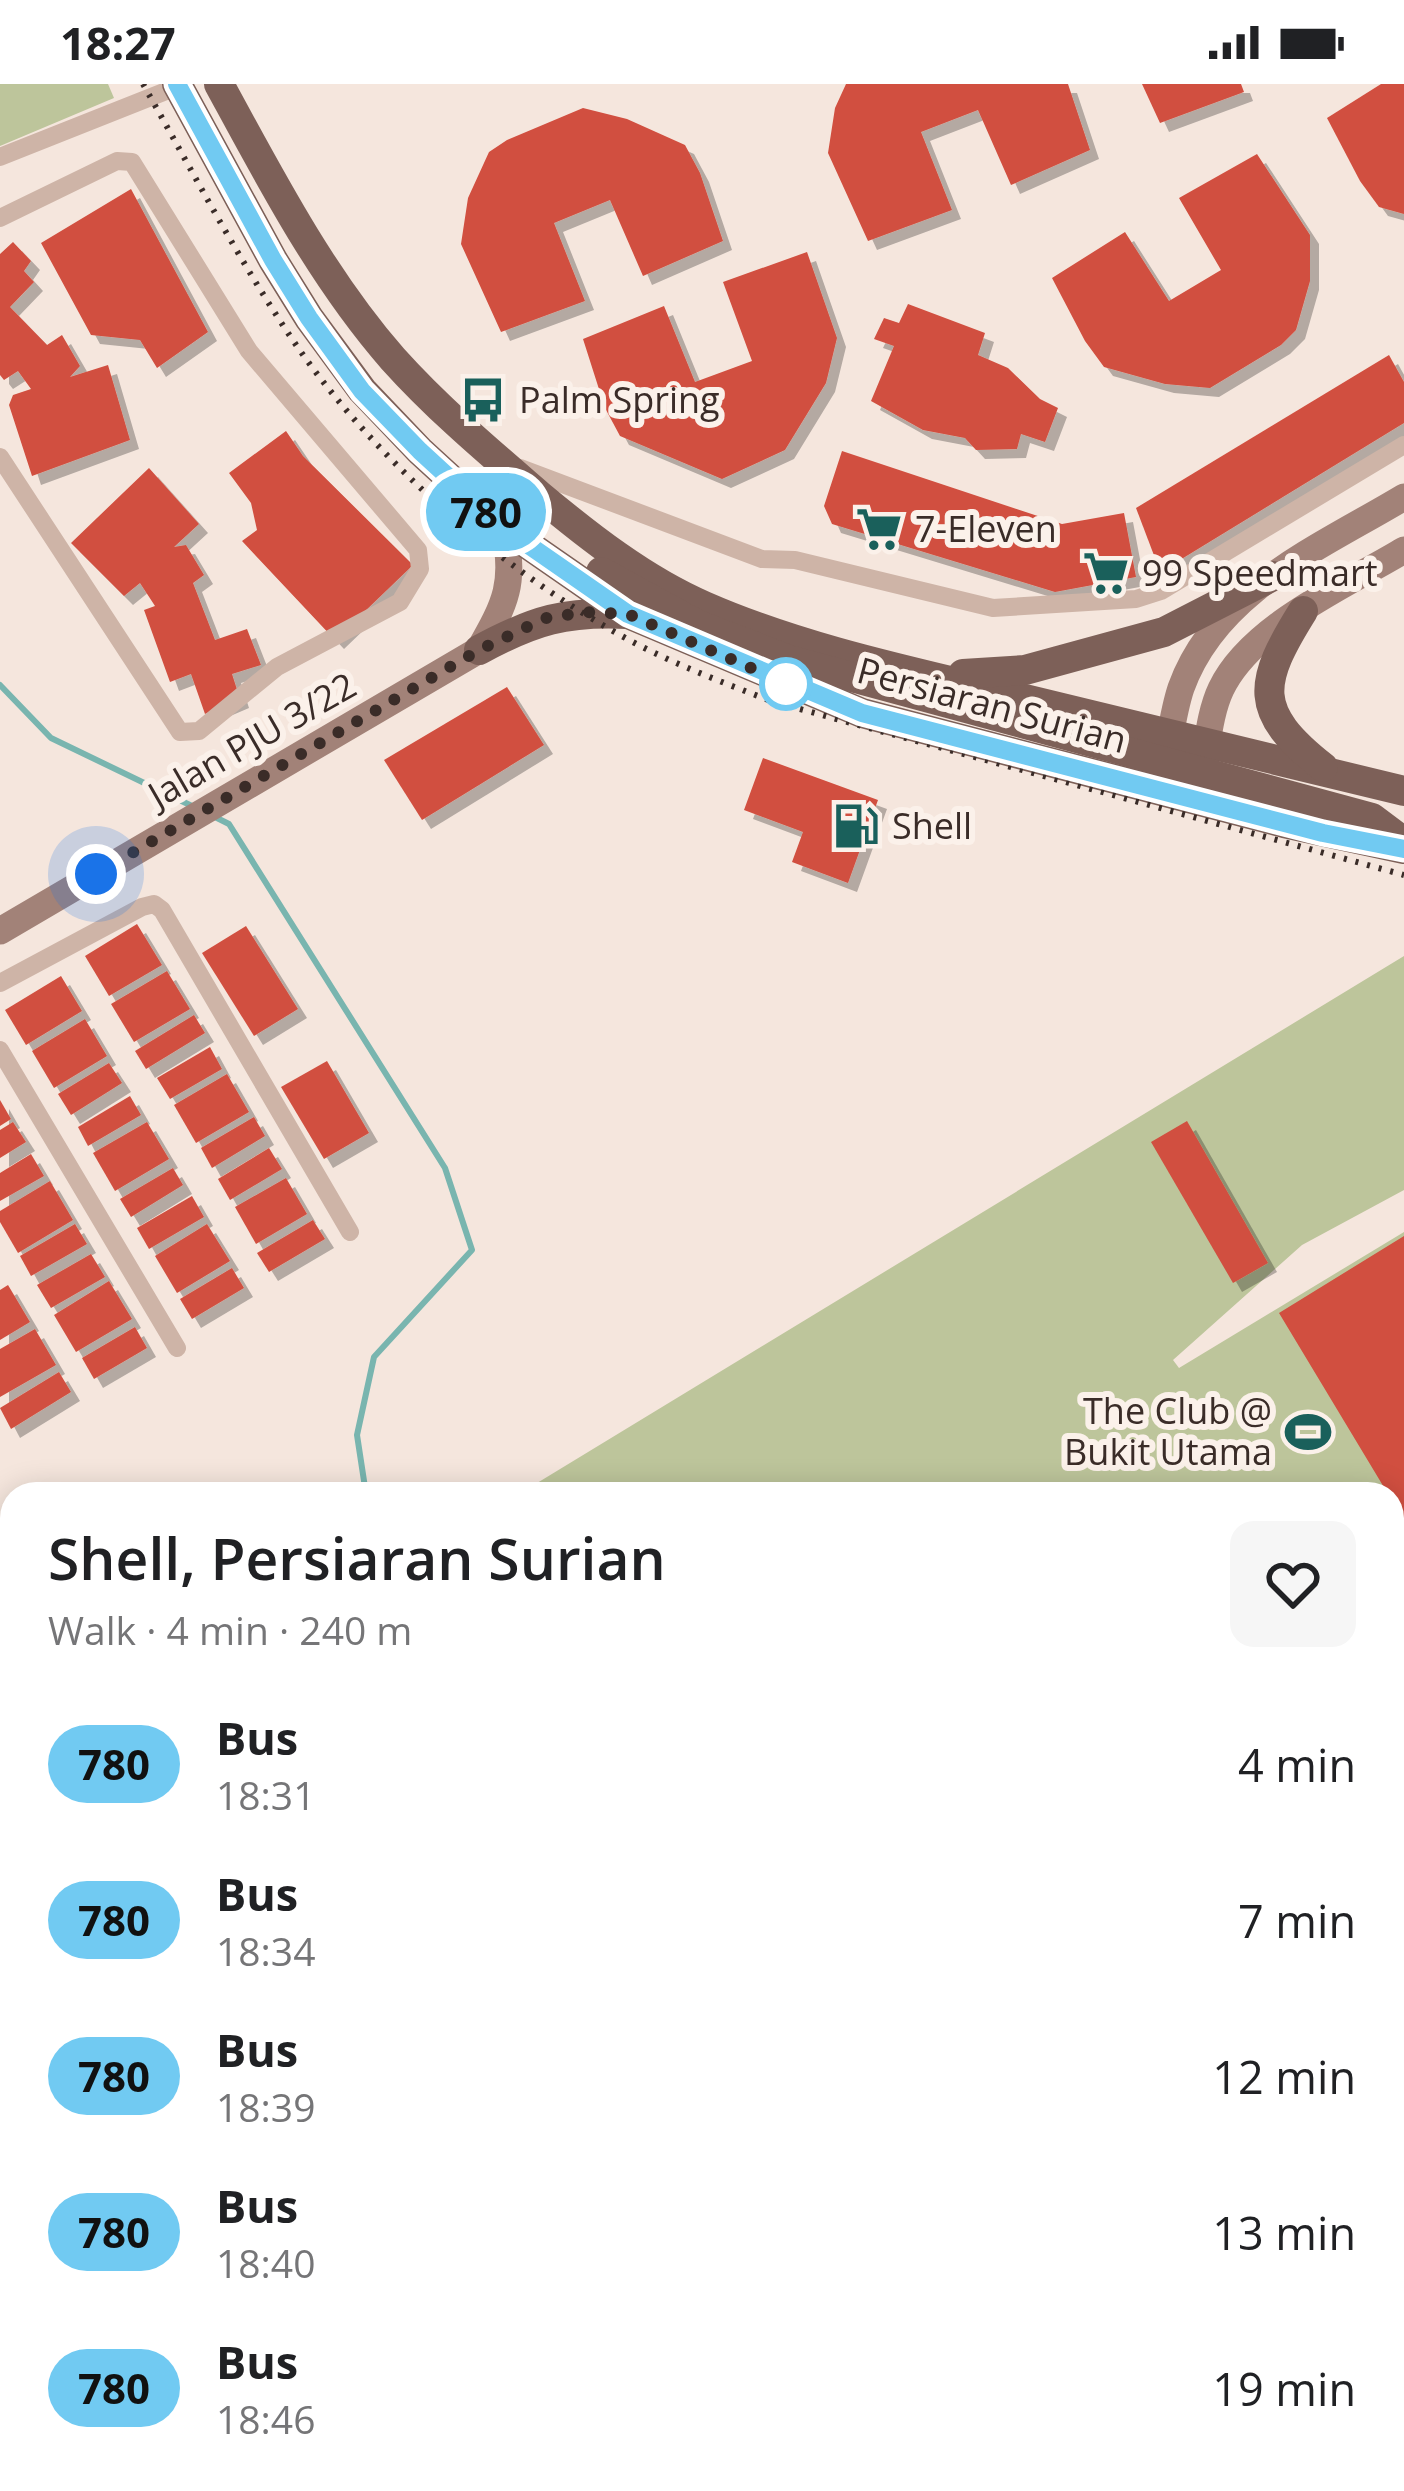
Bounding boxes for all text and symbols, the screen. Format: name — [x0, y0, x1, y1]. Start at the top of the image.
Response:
text: 18:27 — [60, 12, 176, 73]
bus stop icon: Palm Spring — [458, 375, 508, 425]
place label: Palm Spring — [519, 375, 720, 424]
line badge: 780 — [417, 473, 555, 551]
text: 780 — [450, 483, 522, 540]
supermarket icon: 7-Eleven — [854, 504, 904, 554]
place label: 7-Eleven — [915, 504, 1057, 553]
supermarket icon: 99 Speedmart — [1081, 548, 1131, 598]
place label: 99 Speedmart — [1142, 548, 1378, 597]
street label: Persiaran Surian — [852, 645, 1132, 764]
unlabelled marker — [761, 659, 811, 709]
street label: Jalan PJU 3/22 — [136, 660, 364, 820]
fuel station icon: Shell — [831, 801, 881, 851]
place label: Shell — [892, 801, 972, 850]
your location — [66, 844, 126, 904]
place label: The Club @ Bukit Utama — [1064, 1386, 1272, 1476]
sports icon: The Club @ Bukit Utama — [1283, 1407, 1333, 1457]
text: Shell, Persiaran Surian — [48, 1519, 666, 1597]
button: heart — [1230, 1521, 1356, 1647]
text: Walk · 4 min · 240 m — [48, 1603, 412, 1656]
text: Bus — [216, 1707, 298, 1768]
text: 4 min — [1238, 1734, 1356, 1795]
text: 780 — [78, 1735, 150, 1792]
text: 18:31 — [216, 1768, 315, 1821]
text: Bus — [216, 1863, 298, 1924]
text: 7 min — [1238, 1890, 1356, 1951]
text: 780 — [78, 1891, 150, 1948]
text: 18:34 — [216, 1924, 315, 1977]
text: Bus — [216, 2019, 298, 2080]
text: 12 min — [1212, 2046, 1356, 2107]
text: 780 — [78, 2047, 150, 2104]
text: 18:39 — [216, 2080, 315, 2133]
text: Bus — [216, 2175, 298, 2236]
text: 13 min — [1212, 2202, 1356, 2263]
text: 780 — [78, 2203, 150, 2260]
text: 18:40 — [216, 2236, 315, 2289]
text: Bus — [216, 2331, 298, 2392]
text: 19 min — [1212, 2358, 1356, 2419]
text: 780 — [78, 2359, 150, 2416]
text: 18:46 — [216, 2392, 315, 2445]

